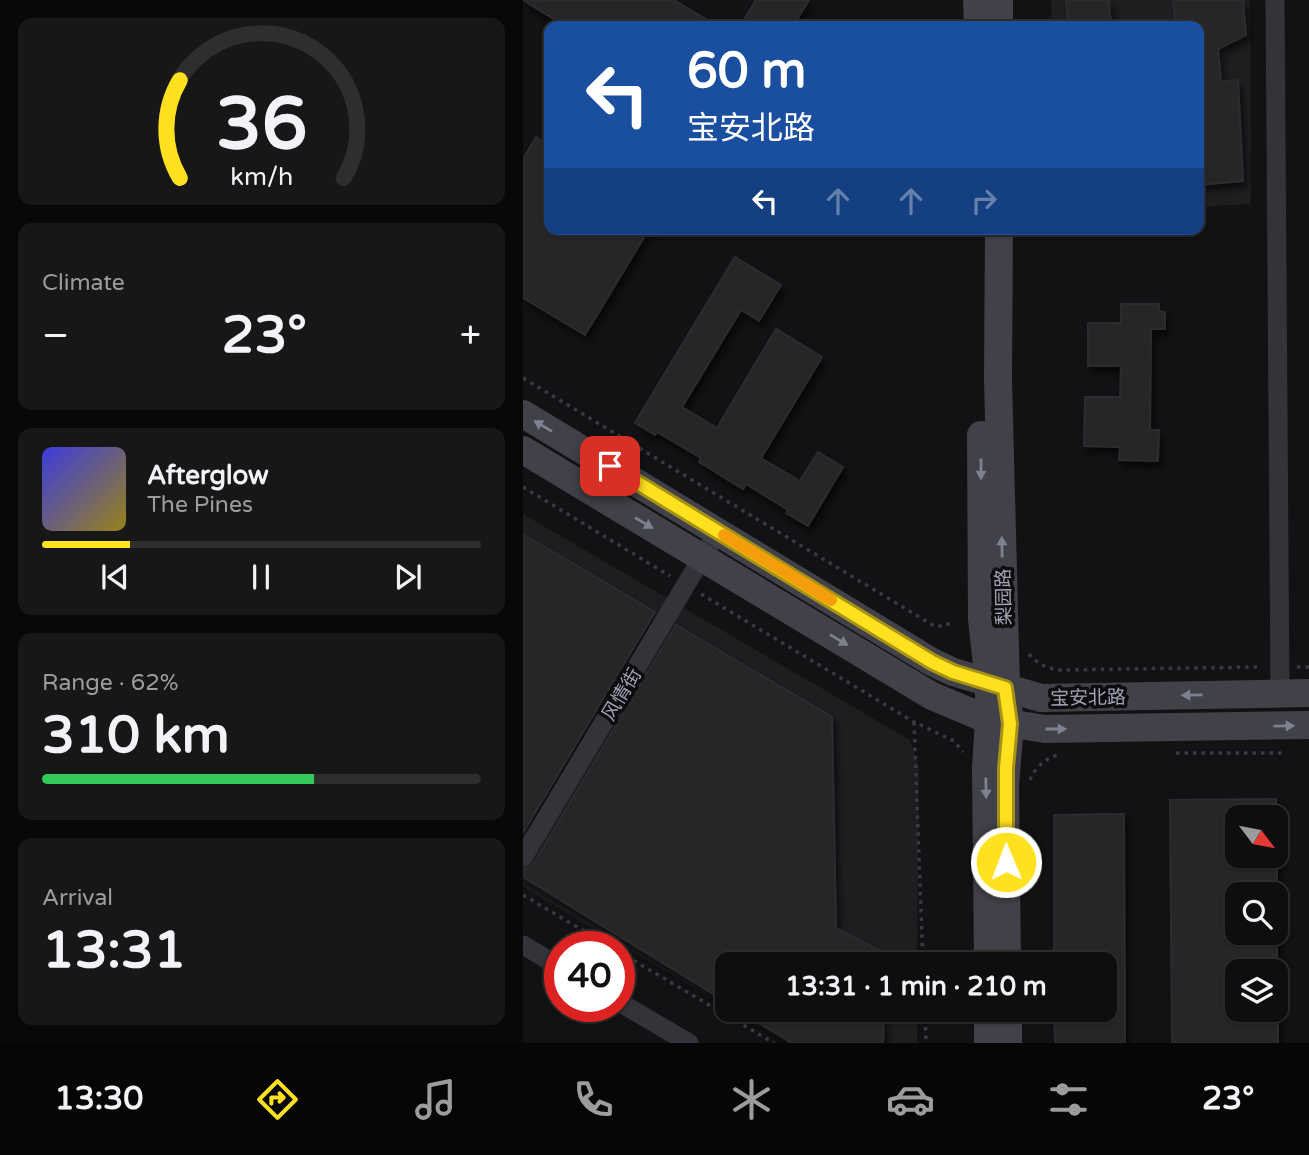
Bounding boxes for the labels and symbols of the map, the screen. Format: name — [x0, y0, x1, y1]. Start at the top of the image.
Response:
one-way arrow — [533, 419, 552, 432]
pin — [580, 436, 640, 496]
one-way arrow — [975, 458, 987, 480]
one-way arrow — [635, 517, 654, 530]
one-way arrow — [997, 535, 1008, 557]
street label: 梨园路 — [993, 568, 1015, 626]
one-way arrow — [830, 634, 849, 647]
street label: 风情街 — [598, 664, 646, 725]
street label: 宝安北路 — [1050, 686, 1126, 710]
one-way arrow — [1180, 689, 1202, 701]
one-way arrow — [1273, 720, 1295, 731]
one-way arrow — [1046, 723, 1068, 735]
one-way arrow — [980, 777, 992, 799]
north arrow — [1225, 805, 1288, 868]
position arrow — [969, 825, 1043, 899]
speed limit sign: 40 — [544, 931, 635, 1022]

